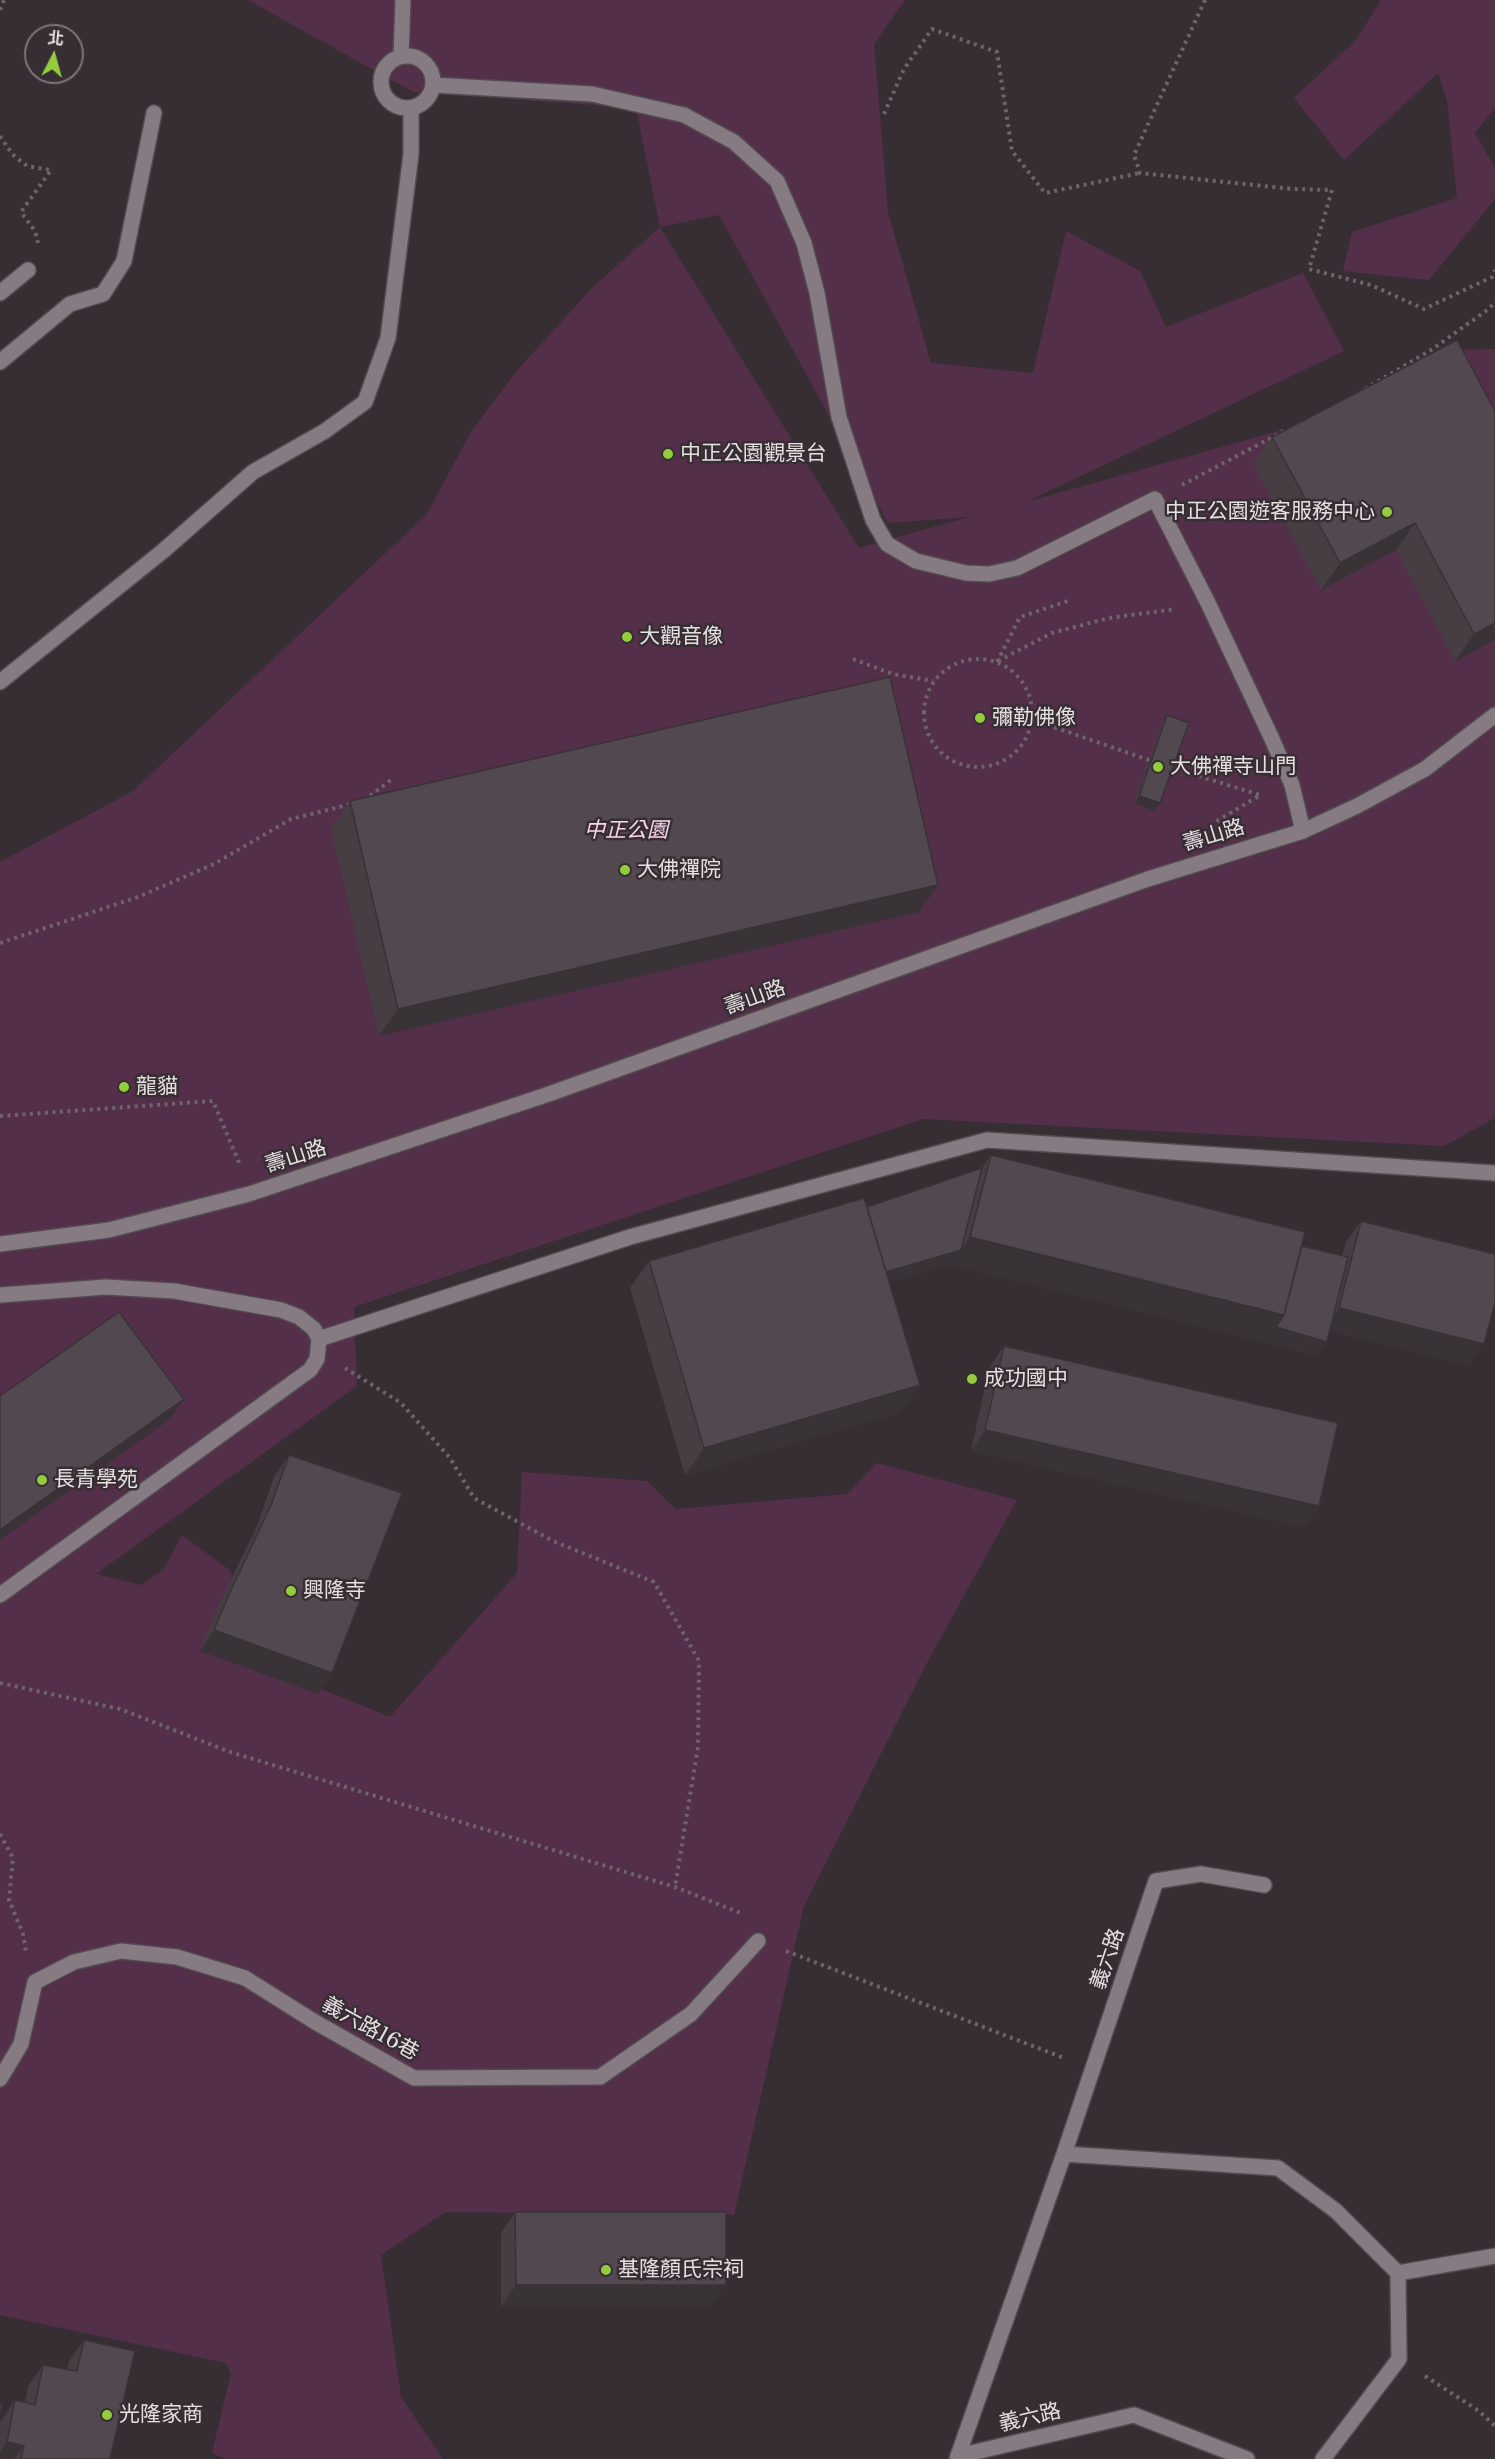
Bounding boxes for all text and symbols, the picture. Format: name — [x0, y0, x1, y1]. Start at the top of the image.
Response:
north arrow — [24, 24, 84, 84]
text: 北 — [47, 27, 65, 49]
place label: 中正公園觀景台 — [680, 441, 827, 467]
marker: 中正公園觀景台 — [661, 447, 675, 461]
place label: 中正公園遊客服務中心 — [1165, 499, 1375, 525]
marker: 中正公園遊客服務中心 — [1380, 505, 1394, 519]
place label: 大觀音像 — [639, 624, 723, 650]
marker: 大觀音像 — [620, 630, 634, 644]
place label: 彌勒佛像 — [992, 705, 1076, 731]
marker: 彌勒佛像 — [973, 711, 987, 725]
place label: 大佛禪寺山門 — [1170, 754, 1296, 780]
marker: 大佛禪寺山門 — [1151, 760, 1165, 774]
street label: 壽山路 — [1180, 815, 1248, 857]
park label: 中正公園 — [584, 818, 668, 844]
place label: 大佛禪院 — [637, 857, 721, 883]
marker: 大佛禪院 — [618, 863, 632, 877]
street label: 壽山路 — [721, 975, 789, 1021]
place label: 龍貓 — [136, 1074, 178, 1100]
marker: 龍貓 — [117, 1080, 131, 1094]
street label: 壽山路 — [262, 1135, 330, 1179]
place label: 成功國中 — [984, 1366, 1068, 1392]
marker: 成功國中 — [965, 1372, 979, 1386]
place label: 長青學苑 — [54, 1467, 138, 1493]
marker: 長青學苑 — [35, 1473, 49, 1487]
place label: 興隆寺 — [303, 1578, 366, 1604]
marker: 興隆寺 — [284, 1584, 298, 1598]
street label: 義六路 — [1086, 1925, 1130, 1993]
street label: 義六路16巷 — [317, 1992, 423, 2066]
place label: 基隆顏氏宗祠 — [618, 2257, 744, 2283]
marker: 基隆顏氏宗祠 — [599, 2263, 613, 2277]
street label: 義六路 — [996, 2399, 1064, 2437]
place label: 光隆家商 — [119, 2402, 203, 2428]
marker: 光隆家商 — [100, 2408, 114, 2422]

